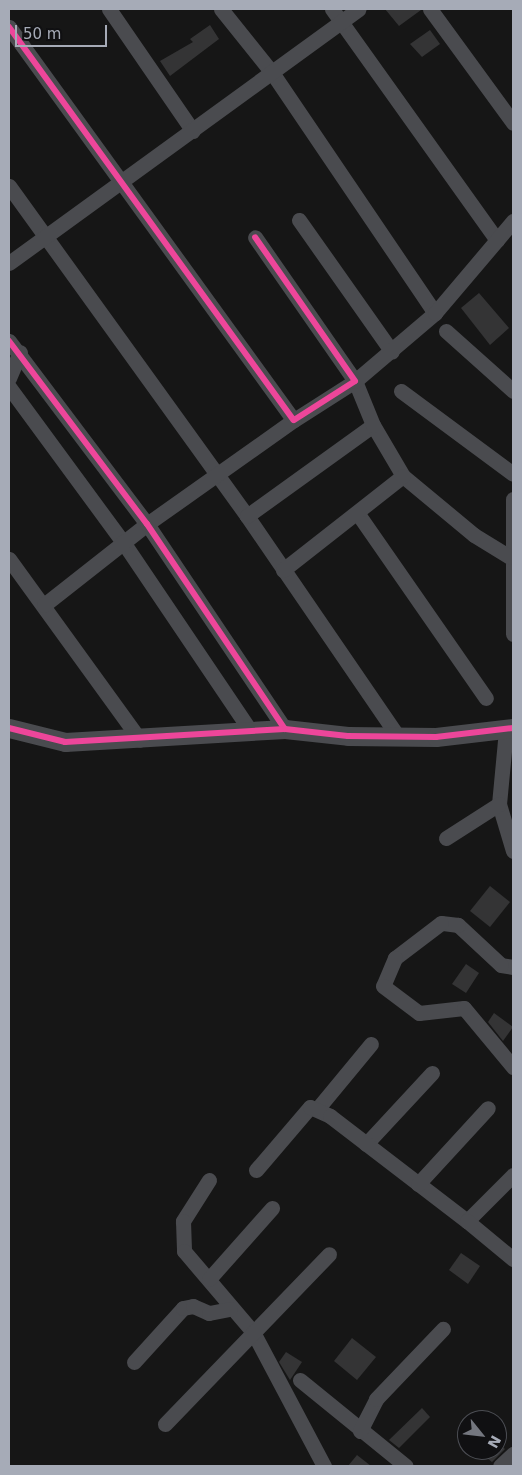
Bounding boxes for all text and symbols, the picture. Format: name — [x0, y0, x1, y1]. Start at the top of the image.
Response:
scale bar — [18, 15, 110, 47]
text: 50 m — [23, 25, 61, 43]
north arrow — [457, 1410, 507, 1460]
text: N — [484, 1433, 504, 1451]

